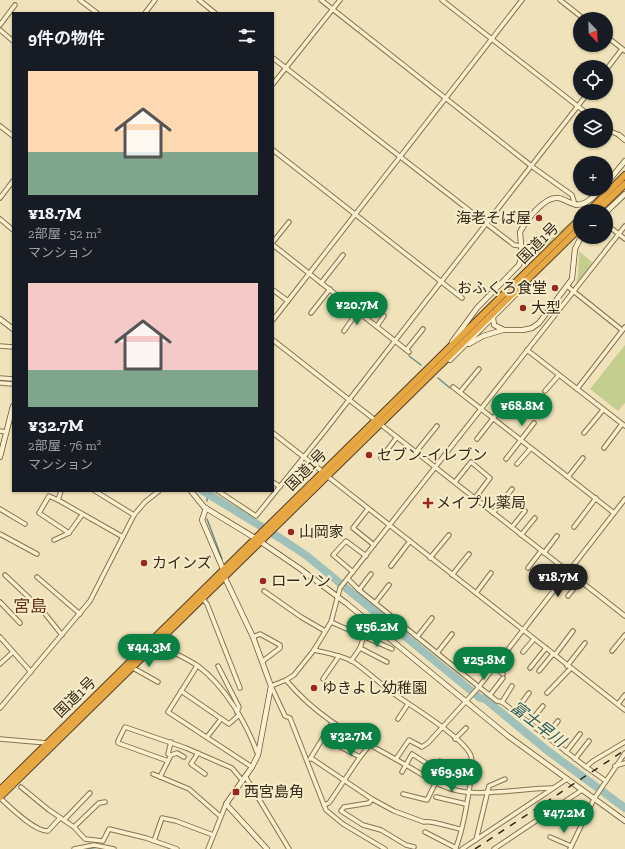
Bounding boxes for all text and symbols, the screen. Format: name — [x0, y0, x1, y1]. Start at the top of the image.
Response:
north arrow — [573, 12, 613, 52]
map controls — [573, 12, 613, 244]
icon: filters — [236, 25, 258, 47]
text: 9件の物件 — [28, 28, 105, 48]
button: locate — [573, 60, 613, 100]
icon: home — [107, 97, 179, 169]
button: layers — [573, 108, 613, 148]
button: + — [573, 156, 613, 196]
text: ¥18.7M — [28, 203, 81, 223]
button: − — [573, 204, 613, 244]
place label: 海老そば屋 — [456, 209, 531, 227]
marker: 海老そば屋 — [534, 213, 544, 223]
street label: 国道1号 — [514, 219, 562, 267]
text: 2部屋 · 52 m² — [28, 226, 101, 241]
text: マンション — [28, 245, 93, 260]
place label: おふくろ食堂 — [457, 279, 547, 297]
marker: おふくろ食堂 — [550, 283, 560, 293]
pin: ¥20.7M — [324, 292, 390, 326]
text: ¥20.7M — [336, 297, 378, 312]
place label: 大型 — [531, 299, 561, 317]
marker: 大型 — [518, 303, 528, 313]
icon: home — [107, 309, 179, 381]
pin: ¥68.8M — [489, 393, 555, 427]
text: ¥68.8M — [500, 398, 544, 413]
text: ¥32.7M — [28, 415, 83, 435]
text: 2部屋 · 76 m² — [28, 438, 101, 453]
street label: 国道1号 — [282, 446, 330, 494]
place label: セブン-イレブン — [377, 446, 487, 464]
marker: セブン-イレブン — [364, 450, 374, 460]
text: マンション — [28, 457, 93, 472]
place label: メイプル薬局 — [436, 494, 526, 512]
marker: メイプル薬局 — [423, 498, 433, 508]
place label: 山岡家 — [299, 523, 344, 541]
marker: 山岡家 — [286, 527, 296, 537]
place label: カインズ — [152, 554, 212, 572]
marker: カインズ — [139, 558, 149, 568]
pin: ¥18.7M — [525, 564, 591, 598]
text: ¥18.7M — [538, 569, 578, 584]
place label: ローソン — [271, 572, 331, 590]
marker: ローソン — [258, 576, 268, 586]
district label: 宮島 — [13, 596, 47, 616]
pin: ¥56.2M — [344, 614, 410, 648]
text: ¥56.2M — [355, 619, 399, 634]
pin: ¥44.3M — [116, 634, 182, 668]
text: ¥44.3M — [127, 639, 171, 654]
pin: ¥25.8M — [451, 647, 517, 681]
text: ¥25.8M — [462, 652, 506, 667]
street label: 国道1号 — [50, 673, 100, 721]
place label: ゆきよし幼稚園 — [322, 679, 427, 697]
marker: ゆきよし幼稚園 — [309, 683, 319, 693]
water label: 富士早川 — [507, 697, 571, 752]
pin: ¥32.7M — [318, 723, 384, 757]
text: ¥32.7M — [330, 728, 372, 743]
pin: ¥69.9M — [419, 759, 485, 793]
text: ¥69.9M — [430, 764, 474, 779]
place label: 西宮島角 — [244, 783, 304, 801]
marker: 西宮島角 — [231, 787, 241, 797]
pin: ¥47.2M — [531, 800, 597, 834]
text: ¥47.2M — [543, 805, 585, 820]

